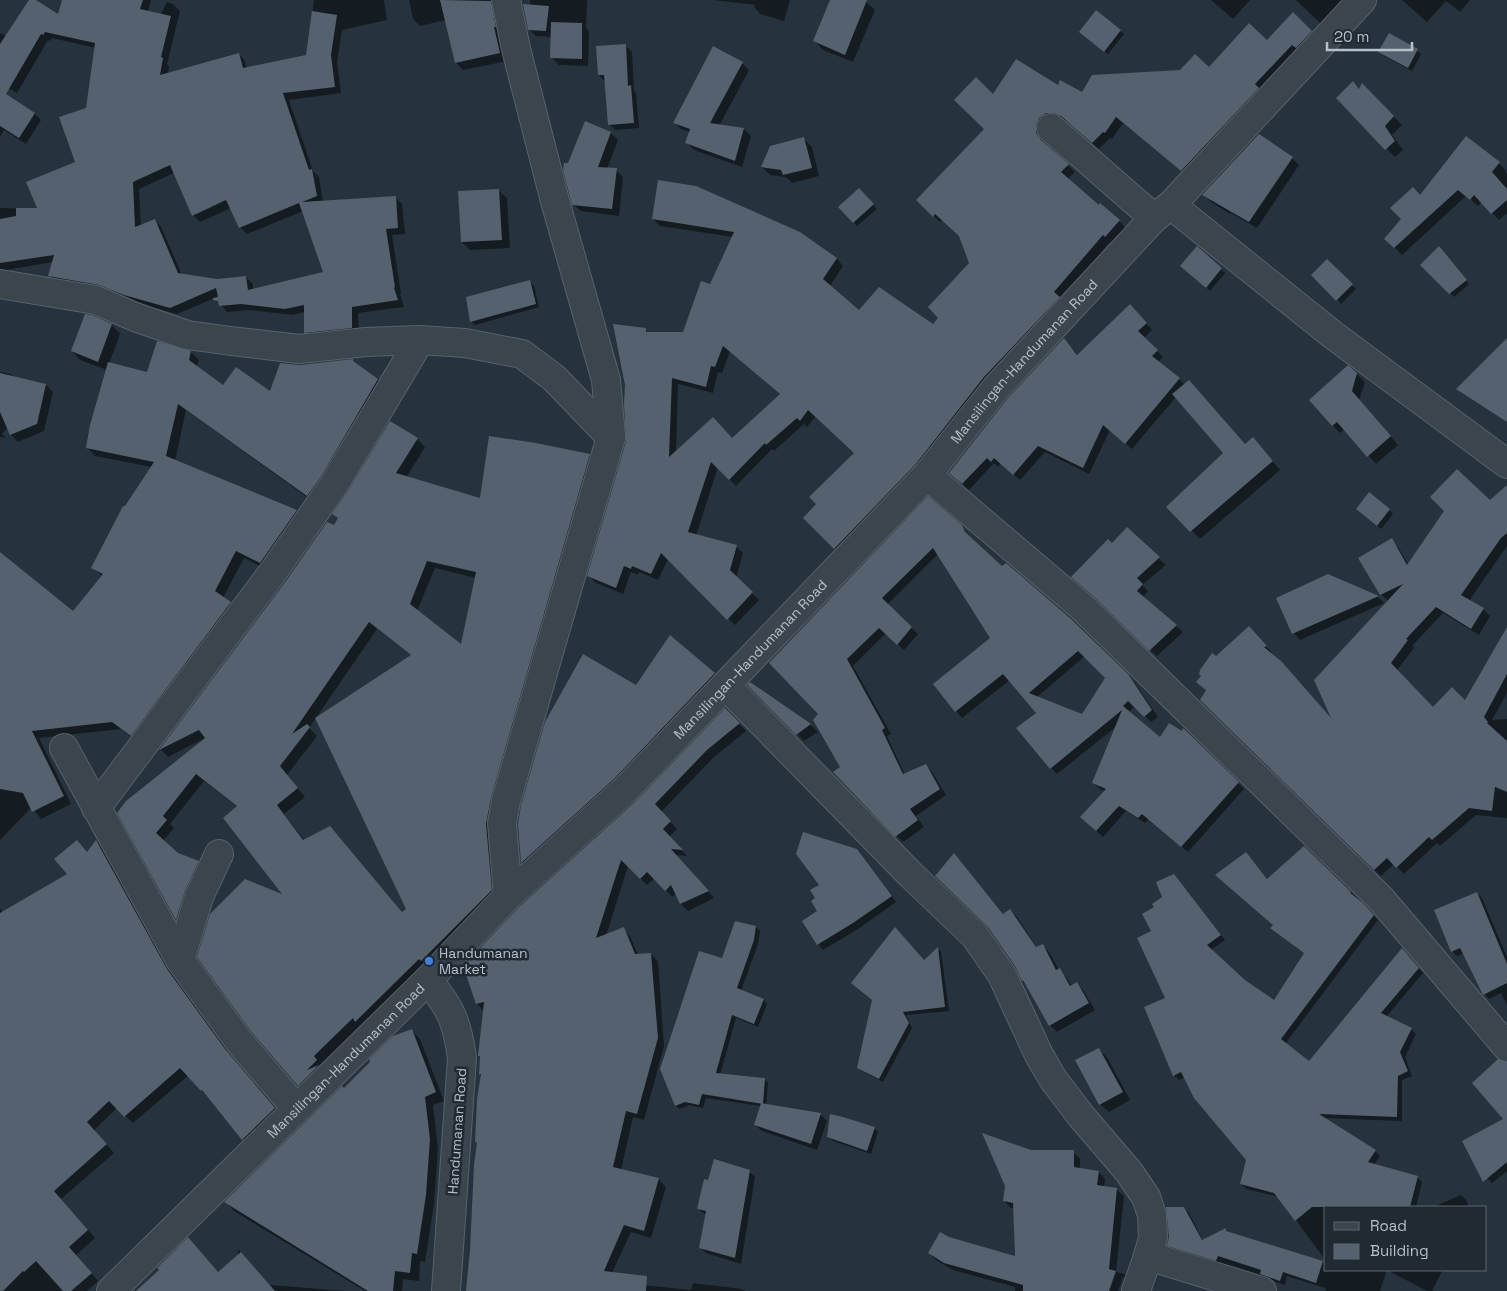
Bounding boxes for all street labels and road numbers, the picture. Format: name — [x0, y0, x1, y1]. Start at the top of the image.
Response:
street label: Mansilingan-Handumanan Road — [946, 275, 1102, 447]
street label: Mansilingan-Handumanan Road — [670, 576, 831, 743]
street label: Mansilingan-Handumanan Road — [263, 979, 429, 1142]
street label: Handumanan Road — [444, 1067, 470, 1195]

